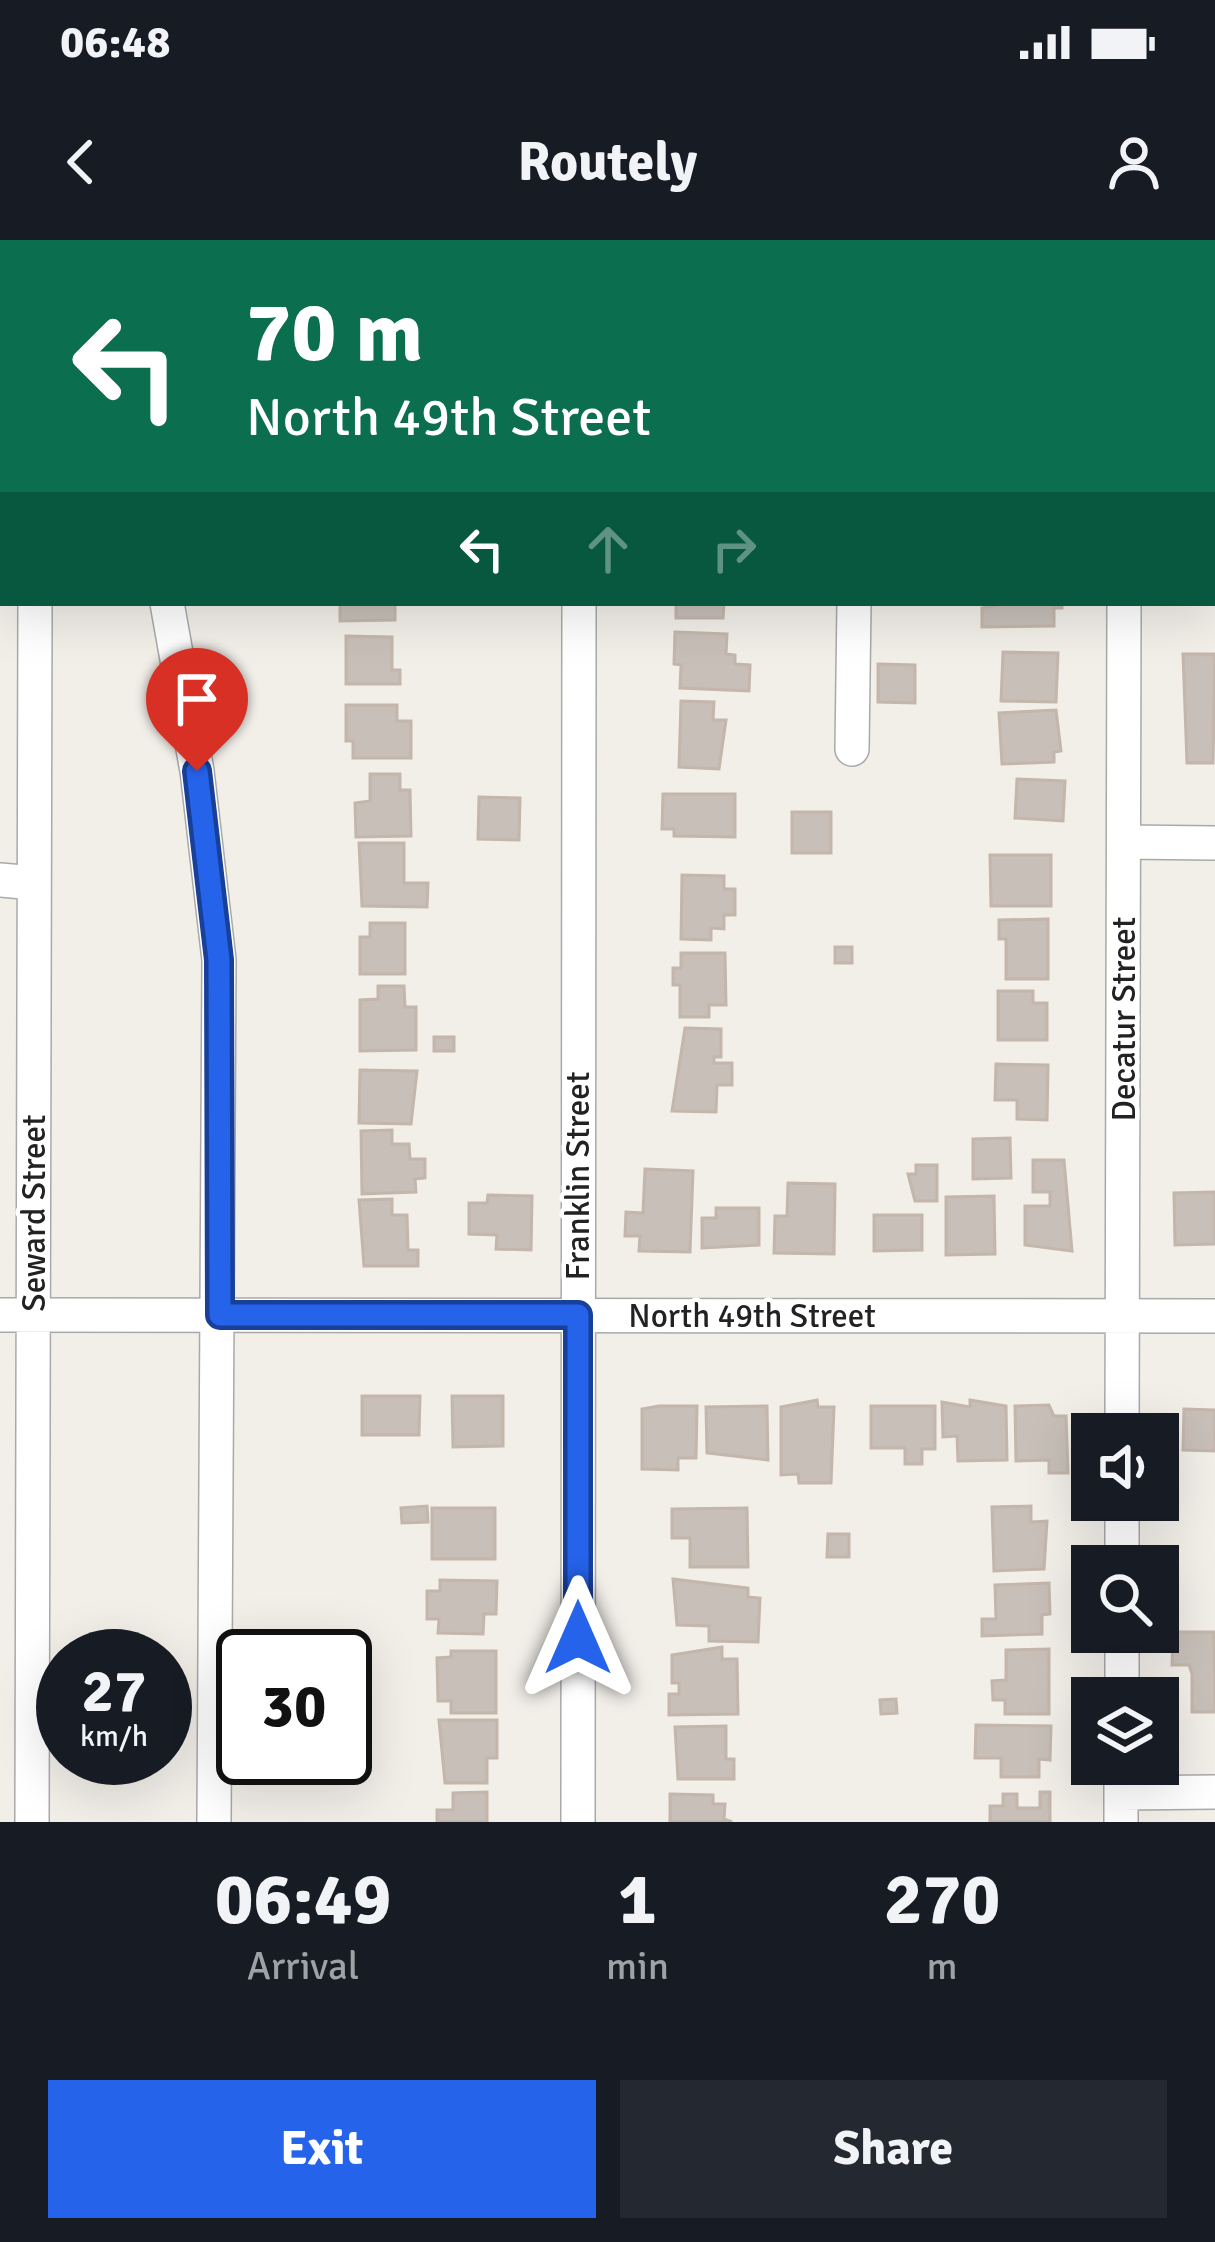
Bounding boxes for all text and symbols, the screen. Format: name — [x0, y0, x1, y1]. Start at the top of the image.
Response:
text: 06:48 — [60, 15, 170, 70]
icon: back — [48, 129, 114, 195]
text: Routely — [518, 129, 697, 196]
icon: person — [1101, 129, 1167, 195]
text: 70 m — [246, 281, 423, 385]
icon: left — [48, 288, 204, 444]
text: North 49th Street — [246, 384, 651, 451]
icon: left — [449, 516, 515, 582]
icon: ahead — [575, 516, 641, 582]
icon: right — [701, 516, 767, 582]
pin — [146, 648, 248, 771]
icon: arrive — [164, 666, 230, 732]
street label: Decatur Street — [1104, 917, 1145, 1121]
street label: Franklin Street — [558, 1072, 599, 1280]
street label: Seward Street — [14, 1114, 55, 1312]
street label: North 49th Street — [628, 1296, 876, 1337]
map controls — [1071, 1413, 1179, 1785]
button: sound — [1071, 1413, 1179, 1521]
button: search — [1071, 1545, 1179, 1653]
position arrow — [515, 1575, 641, 1701]
speed limit sign: 30 — [216, 1629, 372, 1785]
text: 27 — [82, 1655, 146, 1729]
button: layers — [1071, 1677, 1179, 1785]
text: km/h — [80, 1718, 148, 1755]
text: 06:49 — [215, 1855, 391, 1944]
text: 1 — [618, 1855, 657, 1944]
text: 270 — [884, 1855, 1000, 1944]
text: Arrival — [247, 1942, 359, 1990]
text: min — [606, 1942, 669, 1990]
text: m — [926, 1942, 958, 1990]
button: Exit — [48, 2080, 596, 2218]
button: Share — [620, 2080, 1167, 2218]

